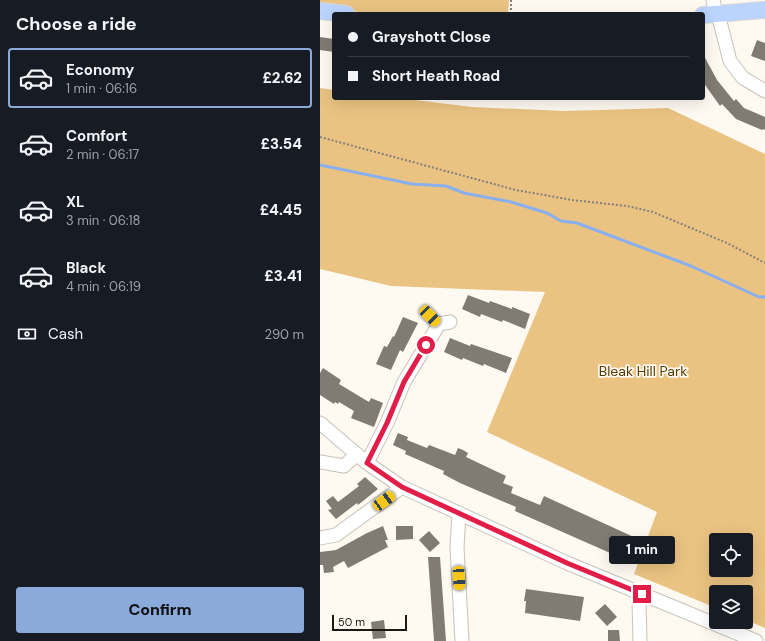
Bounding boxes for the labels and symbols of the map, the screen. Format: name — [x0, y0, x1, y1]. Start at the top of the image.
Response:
car — [417, 303, 443, 329]
route start — [417, 336, 435, 354]
park label: Bleak Hill Park — [599, 362, 687, 380]
car — [371, 489, 397, 513]
callout: 1 min — [609, 536, 675, 564]
car — [452, 566, 466, 590]
route end — [633, 585, 651, 603]
scale bar — [332, 613, 407, 632]

